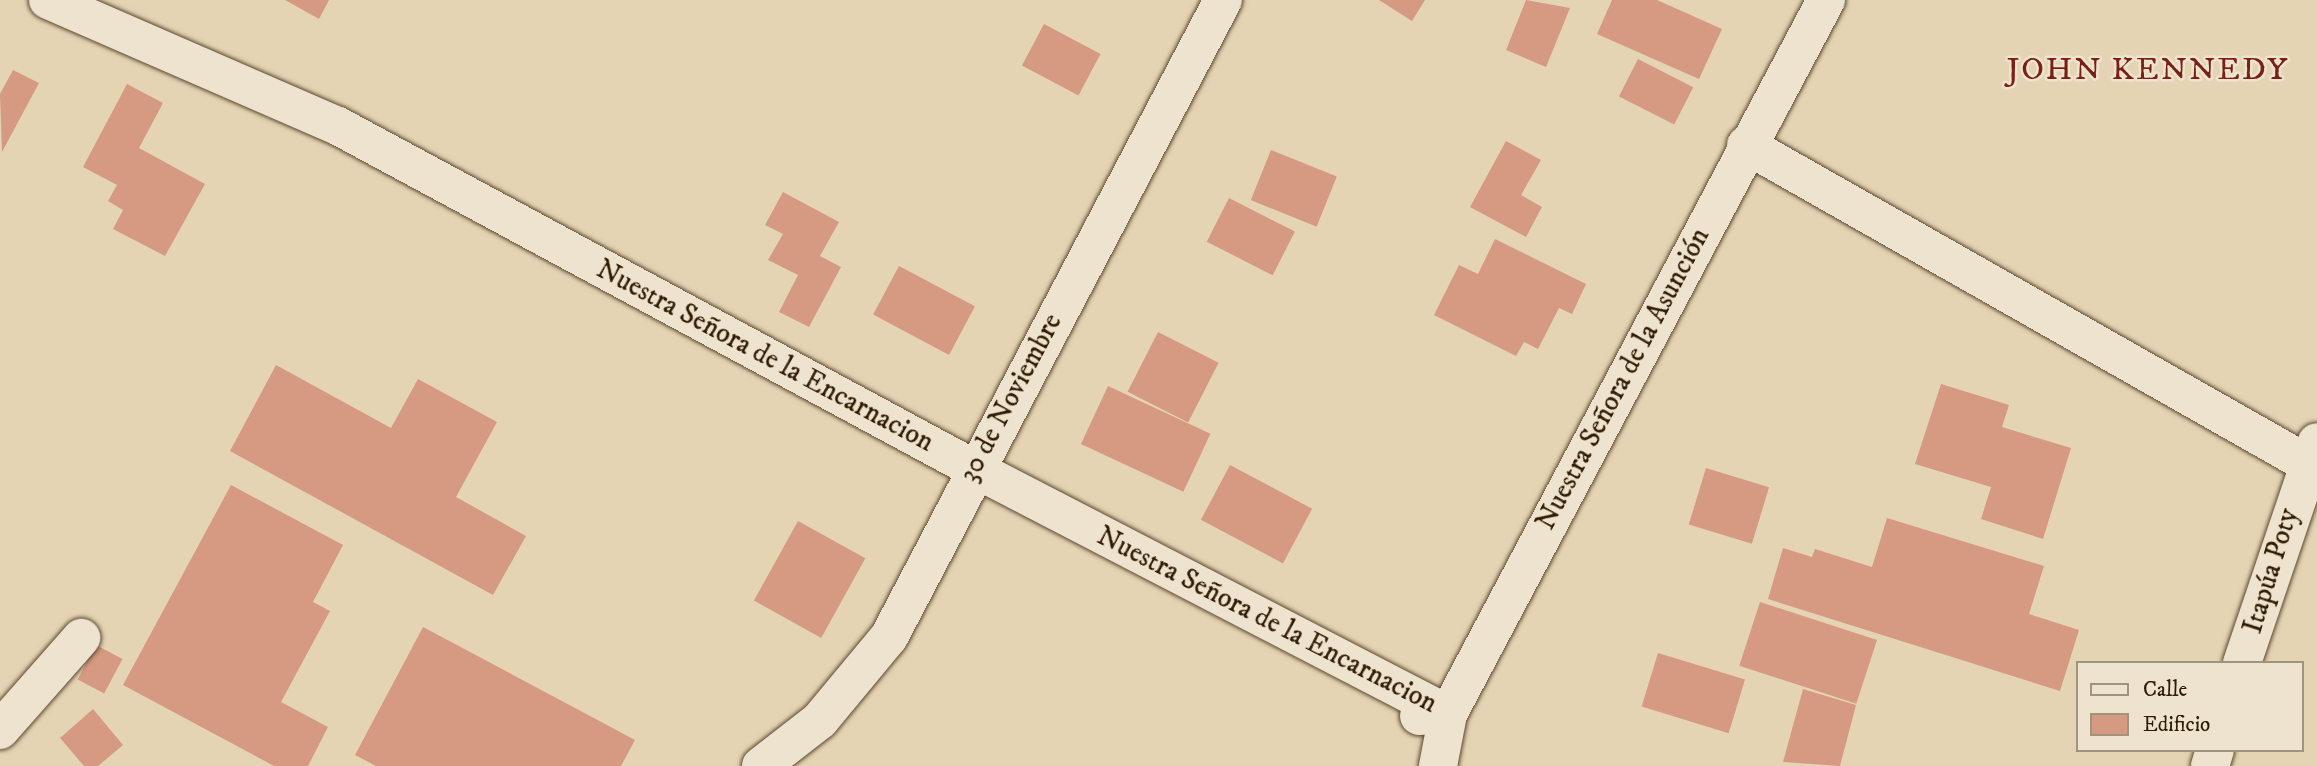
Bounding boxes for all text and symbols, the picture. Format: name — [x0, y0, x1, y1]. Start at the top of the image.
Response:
district label: JOHN KENNEDY — [2008, 51, 2288, 89]
street label: Nuestra Señora de la Asunción — [1529, 222, 1717, 536]
street label: Nuestra Señora de la Encarnacion — [590, 253, 940, 459]
street label: 30 de Noviembre — [952, 308, 1070, 488]
street label: Itapúa Poty — [2236, 504, 2306, 638]
street label: Nuestra Señora de la Encarnacion — [1091, 519, 1443, 721]
legend — [2076, 661, 2303, 752]
text: Calle — [2143, 677, 2187, 703]
text: Edificio — [2143, 712, 2210, 738]

